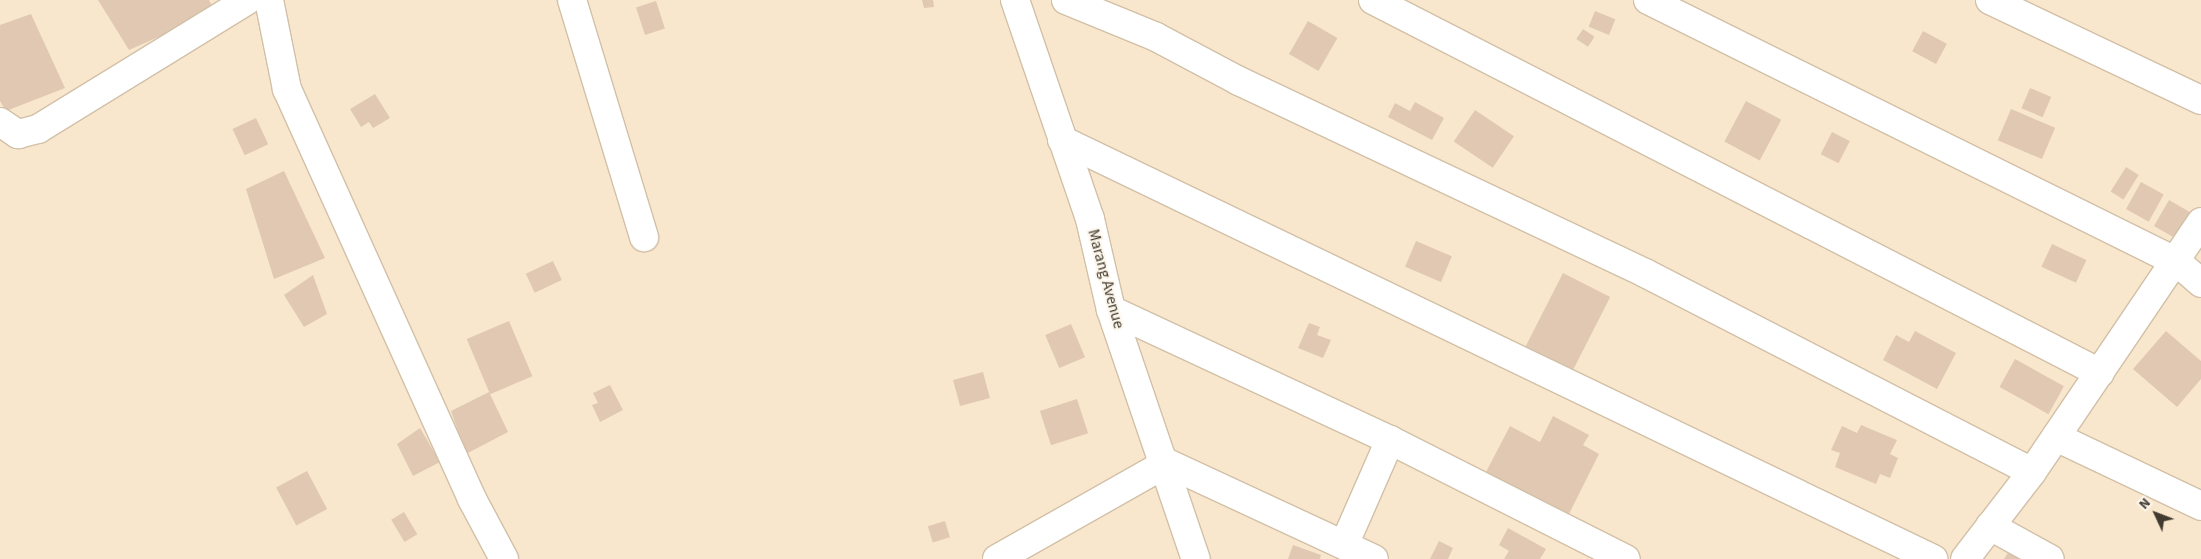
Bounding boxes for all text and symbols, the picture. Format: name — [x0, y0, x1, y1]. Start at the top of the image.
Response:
street label: Marang Avenue — [1083, 227, 1129, 331]
north arrow — [2131, 489, 2181, 539]
text: N — [2135, 494, 2156, 514]

